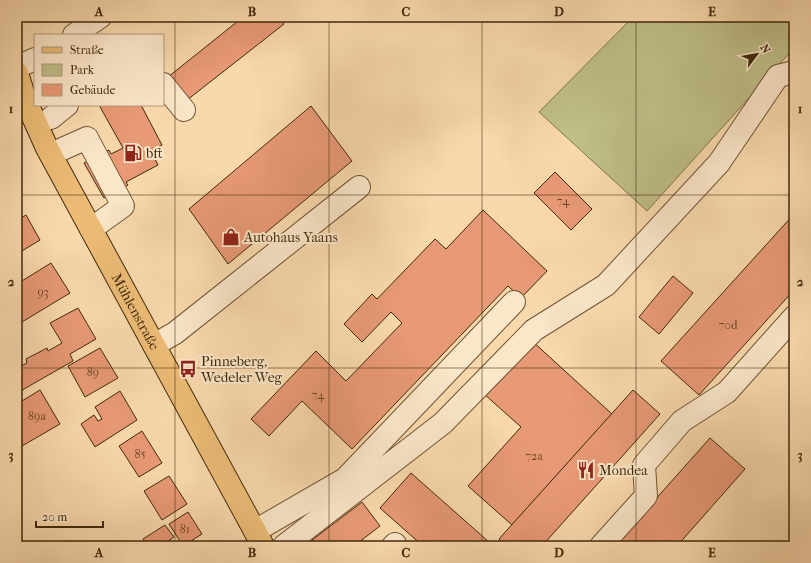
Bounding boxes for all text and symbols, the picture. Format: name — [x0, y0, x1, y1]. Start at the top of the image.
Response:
text: A — [94, 4, 104, 19]
text: B — [248, 4, 257, 19]
text: C — [402, 4, 411, 19]
text: D — [554, 4, 564, 19]
text: E — [708, 4, 716, 19]
legend — [34, 34, 164, 106]
north arrow — [737, 34, 777, 74]
text: N — [757, 42, 773, 56]
text: Straße — [70, 43, 104, 57]
text: Park — [70, 63, 95, 77]
text: Gebäude — [70, 83, 115, 97]
text: 1 — [9, 101, 14, 116]
text: 1 — [798, 101, 803, 116]
fuel station icon: bft — [123, 143, 143, 163]
place label: bft — [145, 145, 163, 162]
house number: 74 — [557, 194, 570, 208]
shop icon: Autohaus Yaans — [221, 227, 241, 247]
place label: Autohaus Yaans — [243, 229, 338, 246]
street label: Mühlenstraße — [108, 271, 163, 353]
text: 2 — [8, 274, 15, 289]
text: 2 — [797, 274, 804, 289]
house number: 93 — [37, 285, 49, 299]
house number: 70d — [719, 318, 738, 332]
place label: Pinneberg, Wedeler Weg — [200, 353, 283, 386]
bus stop icon: Pinneberg, Wedeler Weg — [178, 359, 198, 379]
house number: 89 — [87, 365, 99, 379]
house number: 74 — [312, 388, 325, 402]
house number: 89a — [28, 409, 46, 423]
text: 3 — [8, 447, 14, 463]
house number: 85 — [134, 447, 146, 461]
text: 3 — [797, 447, 803, 463]
house number: 72a — [525, 449, 543, 463]
restaurant icon: Mondea — [576, 460, 596, 480]
place label: Mondea — [599, 462, 648, 479]
scale bar — [36, 503, 103, 529]
text: 20 m — [42, 510, 67, 524]
house number: 81 — [180, 522, 190, 536]
text: A — [94, 545, 104, 560]
text: B — [248, 545, 257, 560]
text: C — [402, 545, 411, 560]
text: D — [554, 545, 564, 560]
text: E — [708, 545, 716, 560]

